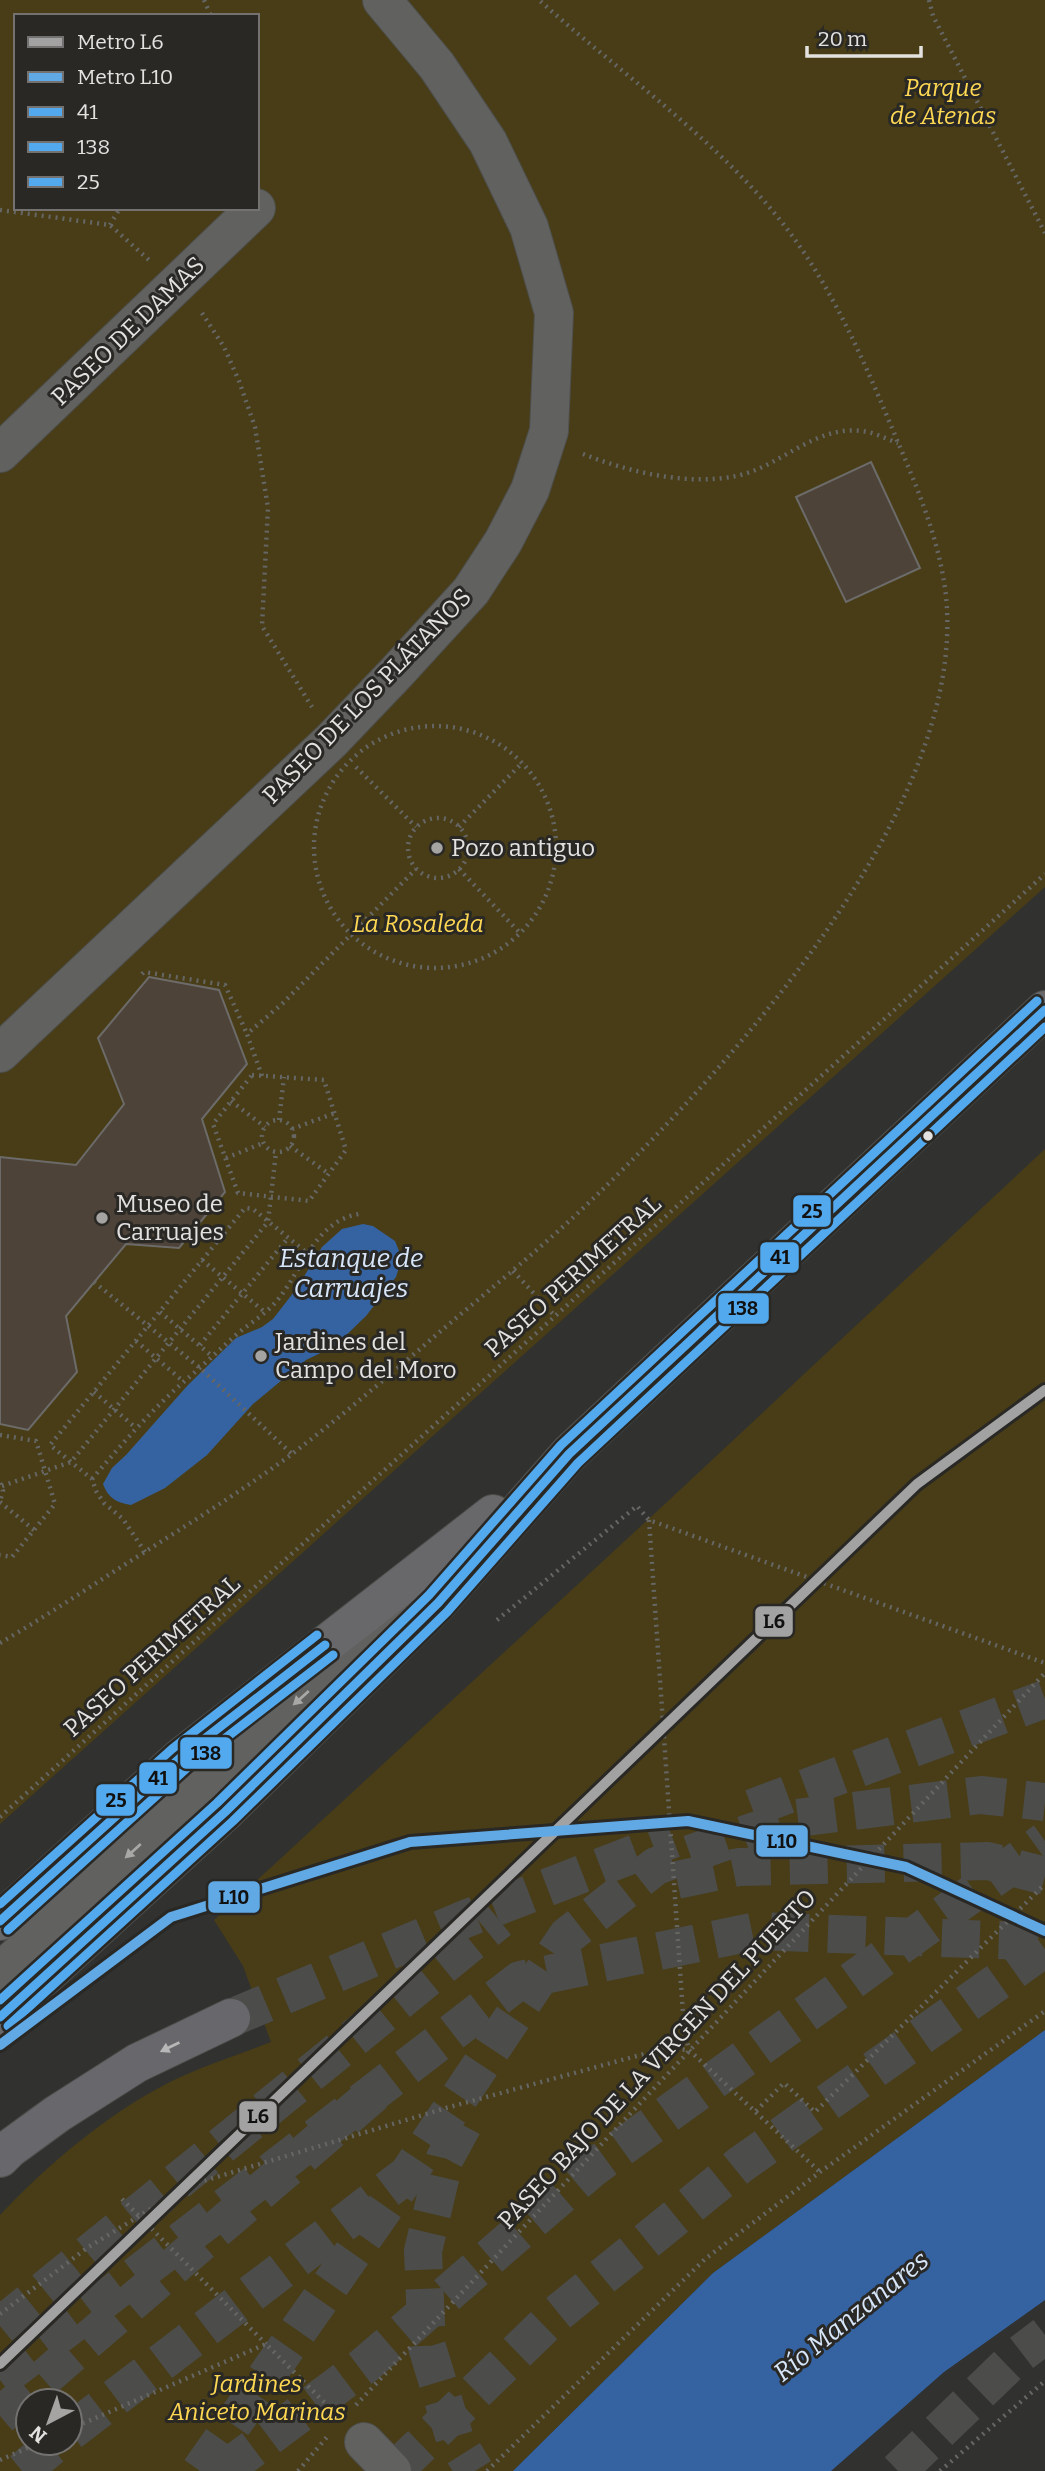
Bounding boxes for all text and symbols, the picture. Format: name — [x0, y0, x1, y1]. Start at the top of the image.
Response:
legend — [14, 14, 259, 210]
scale bar — [807, 14, 921, 58]
text: 20 m — [818, 26, 867, 52]
text: Metro L6 — [77, 29, 163, 55]
text: Metro L10 — [77, 64, 173, 90]
park label: Parque de Atenas — [890, 74, 996, 130]
text: 41 — [77, 99, 98, 125]
text: 138 — [77, 134, 110, 160]
text: 25 — [77, 169, 100, 195]
street label: PASEO DE DAMAS — [46, 251, 210, 411]
street label: PASEO DE LOS PLÁTANOS — [256, 582, 477, 809]
place label: Pozo antiguo — [451, 834, 595, 862]
marker: Pozo antiguo — [429, 840, 445, 856]
park label: La Rosaleda — [352, 910, 484, 938]
unlabelled marker — [921, 1129, 935, 1143]
place label: Museo de Carruajes — [116, 1190, 224, 1246]
street label: PASEO PERIMETRAL — [479, 1190, 667, 1362]
line badge: 25 — [792, 1194, 832, 1228]
text: 25 — [801, 1200, 823, 1223]
marker: Museo de Carruajes — [94, 1210, 110, 1226]
line badge: 41 — [759, 1241, 800, 1274]
water label: Estanque de Carruajes — [279, 1243, 423, 1304]
text: 41 — [770, 1246, 791, 1269]
line badge: 138 — [717, 1292, 770, 1325]
text: 138 — [728, 1297, 758, 1320]
place label: Jardines del Campo del Moro — [274, 1328, 457, 1384]
marker: Jardines del Campo del Moro — [253, 1348, 269, 1364]
street label: PASEO PERIMETRAL — [58, 1570, 246, 1742]
line badge: L6 — [754, 1605, 794, 1638]
text: L6 — [763, 1610, 785, 1633]
one-way arrow — [292, 1690, 310, 1706]
line badge: 138 — [179, 1736, 233, 1770]
text: 138 — [191, 1742, 221, 1765]
line badge: 41 — [138, 1761, 178, 1795]
text: 41 — [148, 1767, 169, 1790]
line badge: 25 — [95, 1783, 136, 1817]
text: 25 — [105, 1789, 127, 1812]
line badge: L10 — [755, 1824, 809, 1858]
text: L10 — [767, 1830, 797, 1853]
one-way arrow — [124, 1843, 142, 1859]
line badge: L10 — [207, 1880, 261, 1914]
street label: PASEO BAJO DE LA VIRGEN DEL PUERTO — [492, 1884, 822, 2234]
text: L10 — [219, 1886, 249, 1909]
one-way arrow — [160, 2042, 180, 2053]
line badge: L6 — [238, 2100, 278, 2133]
text: L6 — [247, 2105, 269, 2128]
water label: Río Manzanares — [768, 2245, 935, 2388]
park label: Jardines Aniceto Marinas — [167, 2370, 346, 2426]
north arrow — [14, 2387, 84, 2457]
text: N — [25, 2421, 51, 2448]

